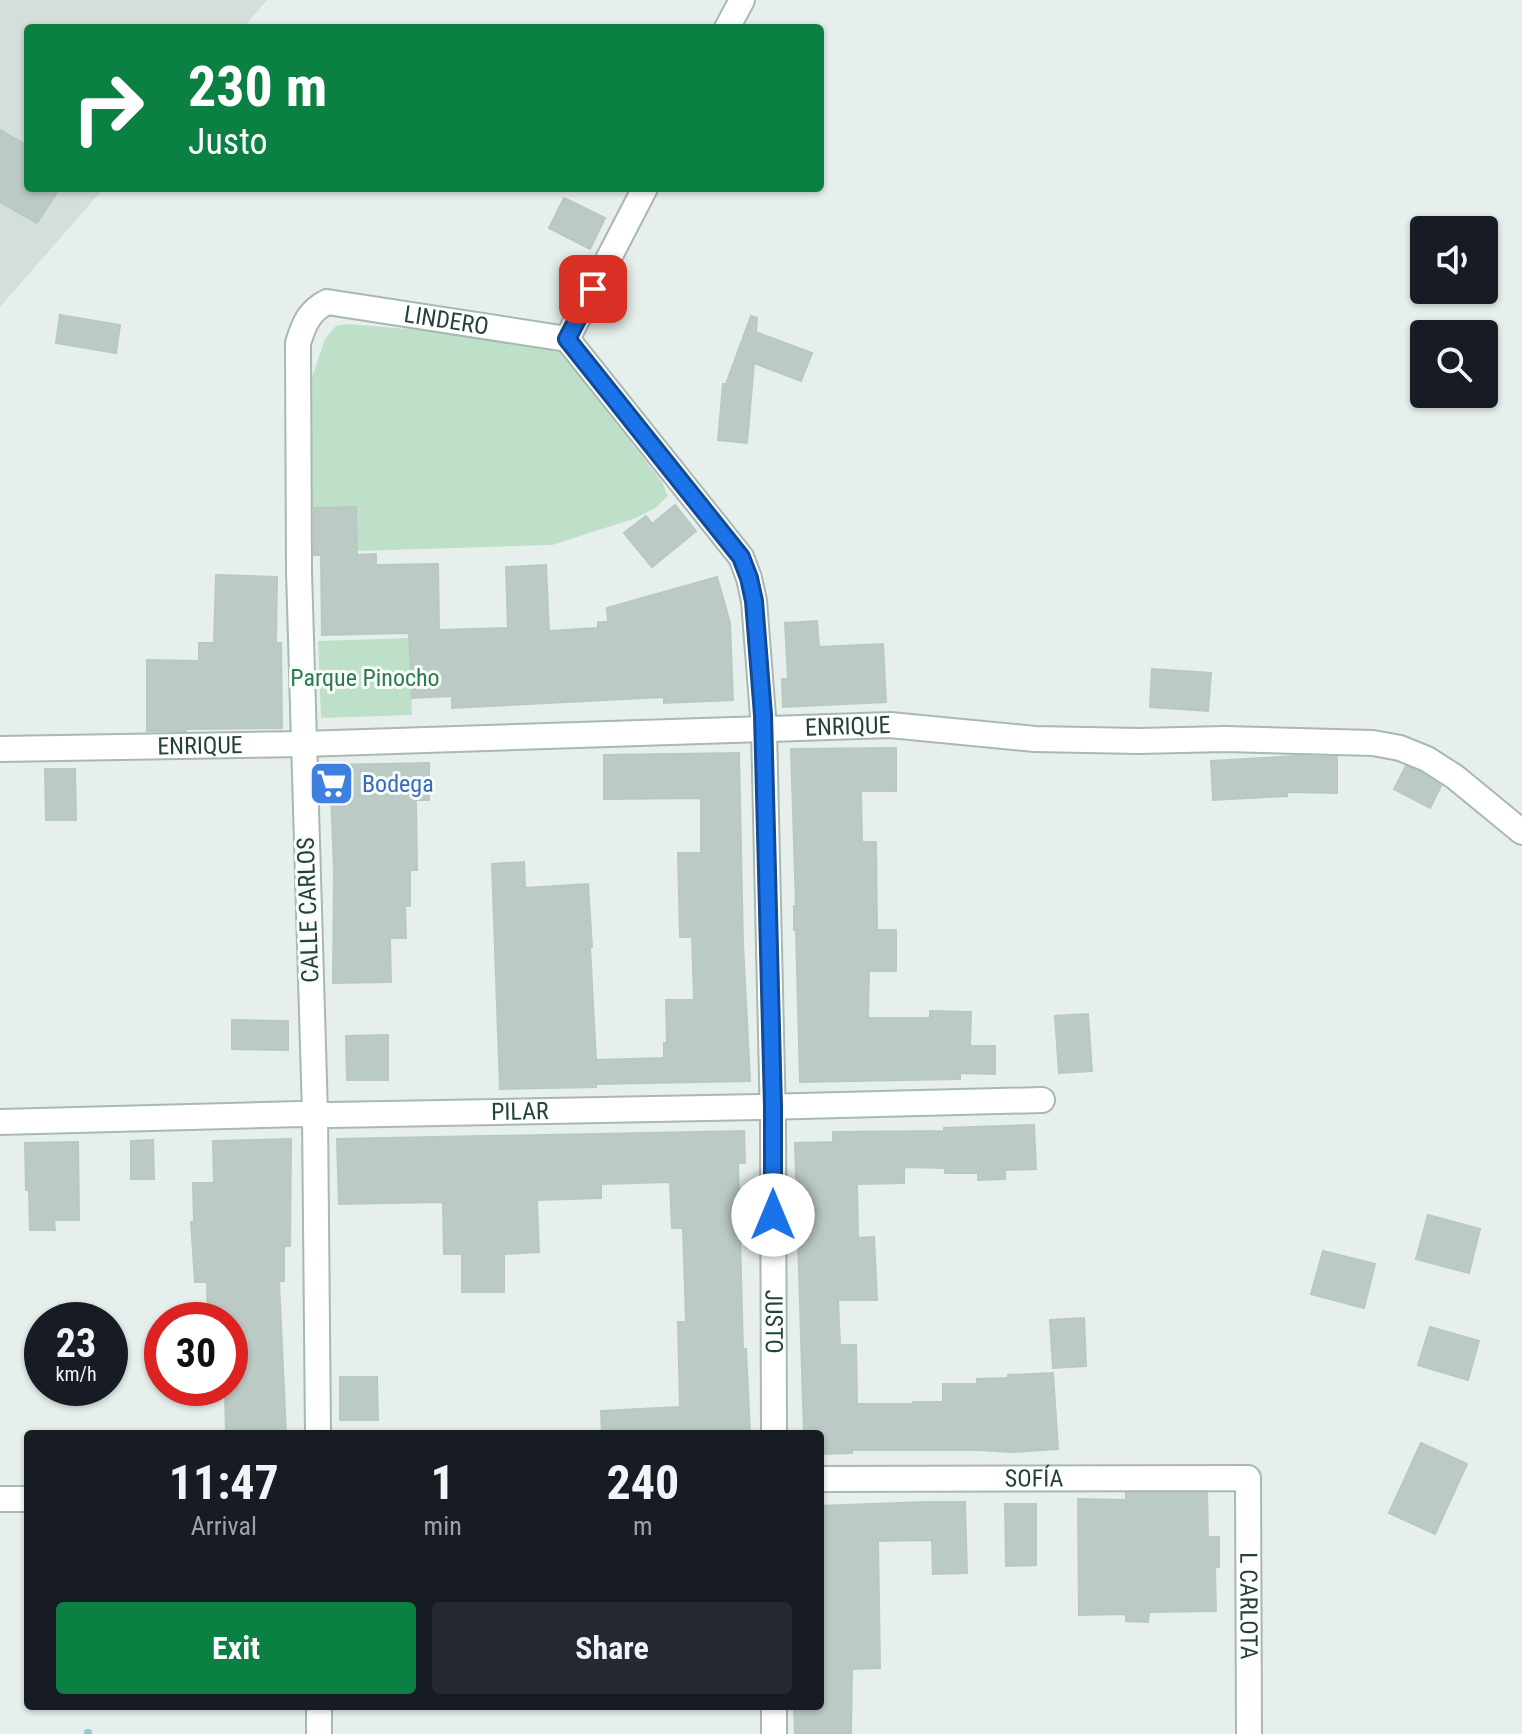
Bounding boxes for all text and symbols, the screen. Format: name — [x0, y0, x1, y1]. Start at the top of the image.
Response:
text: 230 m — [188, 54, 327, 120]
icon: right — [56, 56, 160, 160]
text: Justo — [188, 121, 268, 163]
map controls — [1410, 216, 1498, 408]
button: sound — [1410, 216, 1498, 304]
pin — [559, 255, 627, 323]
icon: arrive — [571, 267, 615, 311]
street label: LINDERO — [402, 300, 491, 341]
button: search — [1410, 320, 1498, 408]
park label: Parque Pinocho — [290, 664, 440, 692]
street label: ENRIQUE — [805, 711, 891, 742]
street label: ENRIQUE — [157, 731, 243, 760]
supermarket icon: Bodega — [307, 760, 355, 808]
place label: Bodega — [362, 770, 434, 798]
street label: CALLE CARLOS — [291, 837, 325, 983]
street label: PILAR — [491, 1097, 549, 1126]
position arrow — [731, 1173, 815, 1257]
street label: JUSTO — [760, 1289, 788, 1354]
speed limit sign: 30 — [144, 1302, 248, 1406]
text: 23 — [56, 1320, 96, 1367]
text: km/h — [55, 1362, 97, 1386]
text: 11:47 — [169, 1454, 279, 1511]
text: 1 — [431, 1454, 455, 1511]
text: 240 — [606, 1454, 679, 1511]
street label: SOFÍA — [1005, 1464, 1063, 1493]
text: Arrival — [191, 1511, 257, 1541]
text: min — [424, 1511, 462, 1541]
text: m — [633, 1511, 653, 1541]
street label: L CARLOTA — [1234, 1552, 1263, 1660]
button: Exit — [56, 1602, 416, 1694]
button: Share — [432, 1602, 792, 1694]

